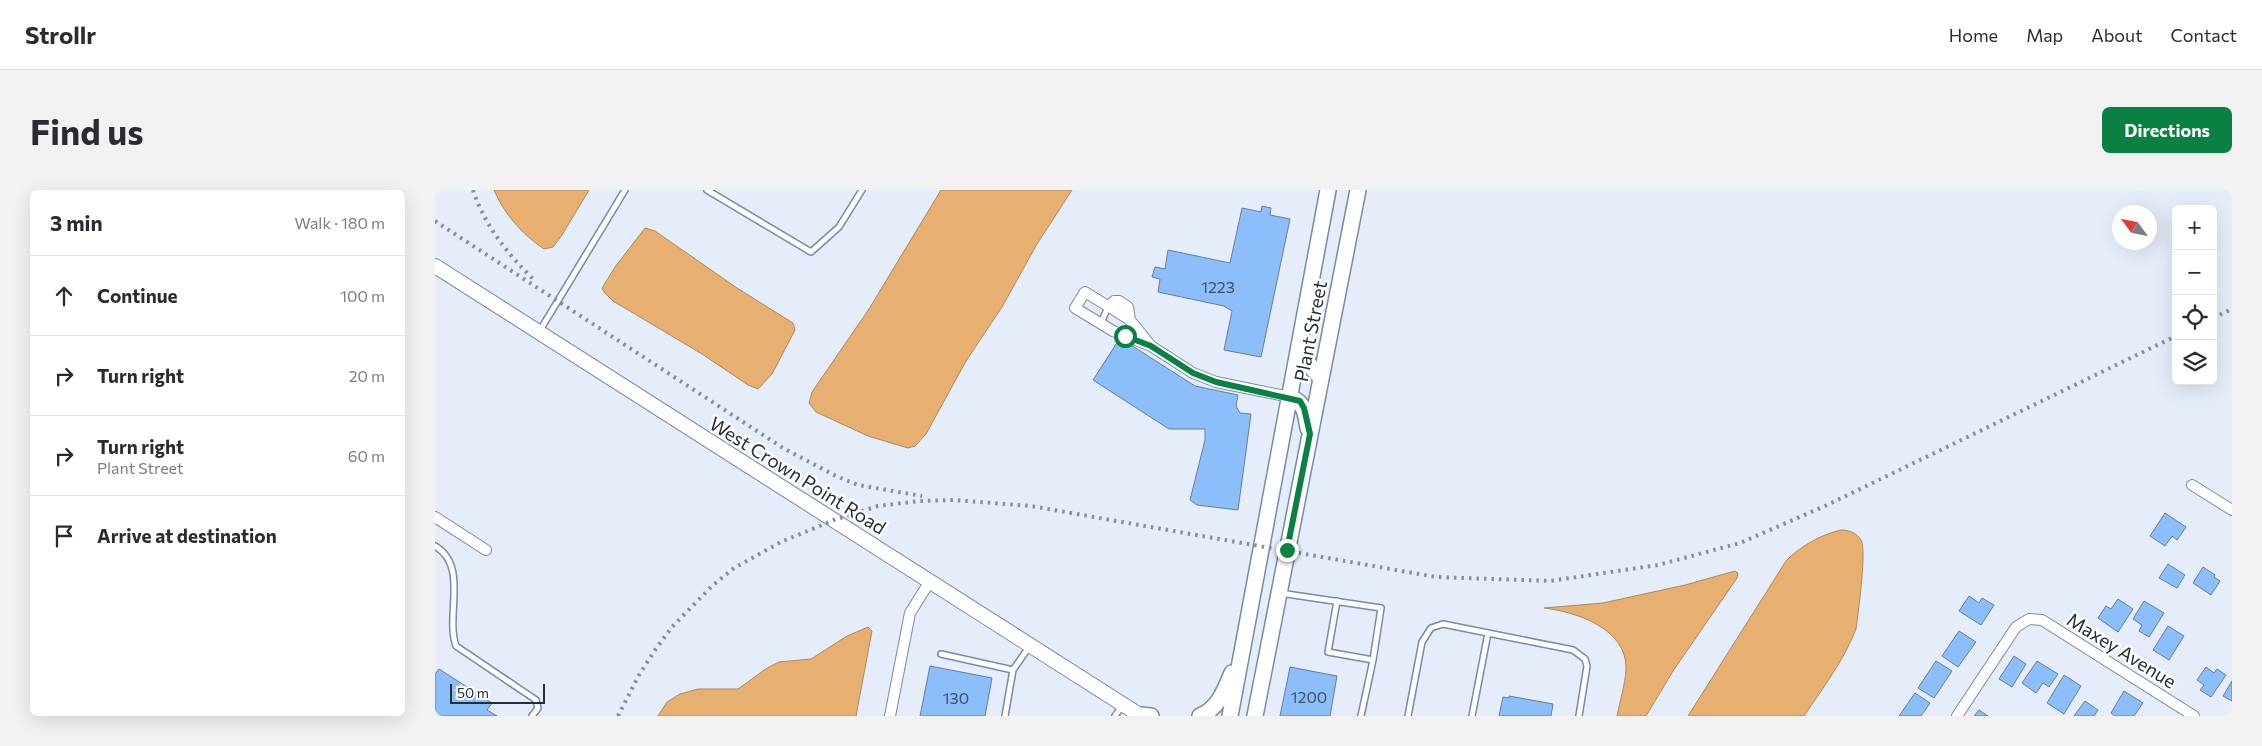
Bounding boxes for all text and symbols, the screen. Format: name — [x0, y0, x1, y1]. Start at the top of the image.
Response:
text: Strollr — [25, 20, 96, 49]
text: Home — [1949, 24, 1998, 46]
text: Map — [2026, 24, 2063, 46]
text: About — [2091, 24, 2143, 46]
text: Contact — [2171, 24, 2237, 46]
button: Directions — [2102, 107, 2232, 153]
text: Find us — [30, 109, 144, 152]
north arrow — [2112, 205, 2157, 250]
map controls — [2172, 205, 2217, 385]
button: + — [2172, 205, 2217, 250]
text: 3 min — [50, 210, 103, 235]
text: Walk · 180 m — [295, 213, 385, 232]
button: − — [2172, 250, 2217, 295]
house number: 1223 — [1201, 277, 1235, 296]
street label: Plant Street — [1289, 278, 1331, 384]
icon: ahead — [50, 282, 78, 310]
text: Continue — [97, 284, 177, 307]
text: 100 m — [340, 286, 385, 305]
button: locate — [2172, 295, 2217, 340]
route start — [1114, 325, 1137, 348]
button: layers — [2172, 340, 2217, 385]
icon: right — [50, 362, 78, 390]
text: Turn right — [97, 364, 184, 387]
text: 20 m — [349, 366, 385, 385]
street label: West Crown Point Road — [706, 411, 890, 539]
text: Turn right — [97, 435, 184, 458]
icon: right — [50, 442, 78, 470]
text: 60 m — [348, 446, 385, 465]
text: Plant Street — [97, 458, 184, 477]
icon: arrive — [50, 522, 78, 550]
text: Arrive at destination — [97, 524, 277, 547]
route end — [1276, 539, 1299, 562]
street label: Maxey Avenue — [2063, 607, 2181, 693]
scale bar — [450, 681, 545, 704]
text: 50 m — [457, 684, 489, 701]
house number: 1200 — [1291, 687, 1327, 706]
house number: 130 — [943, 688, 969, 707]

